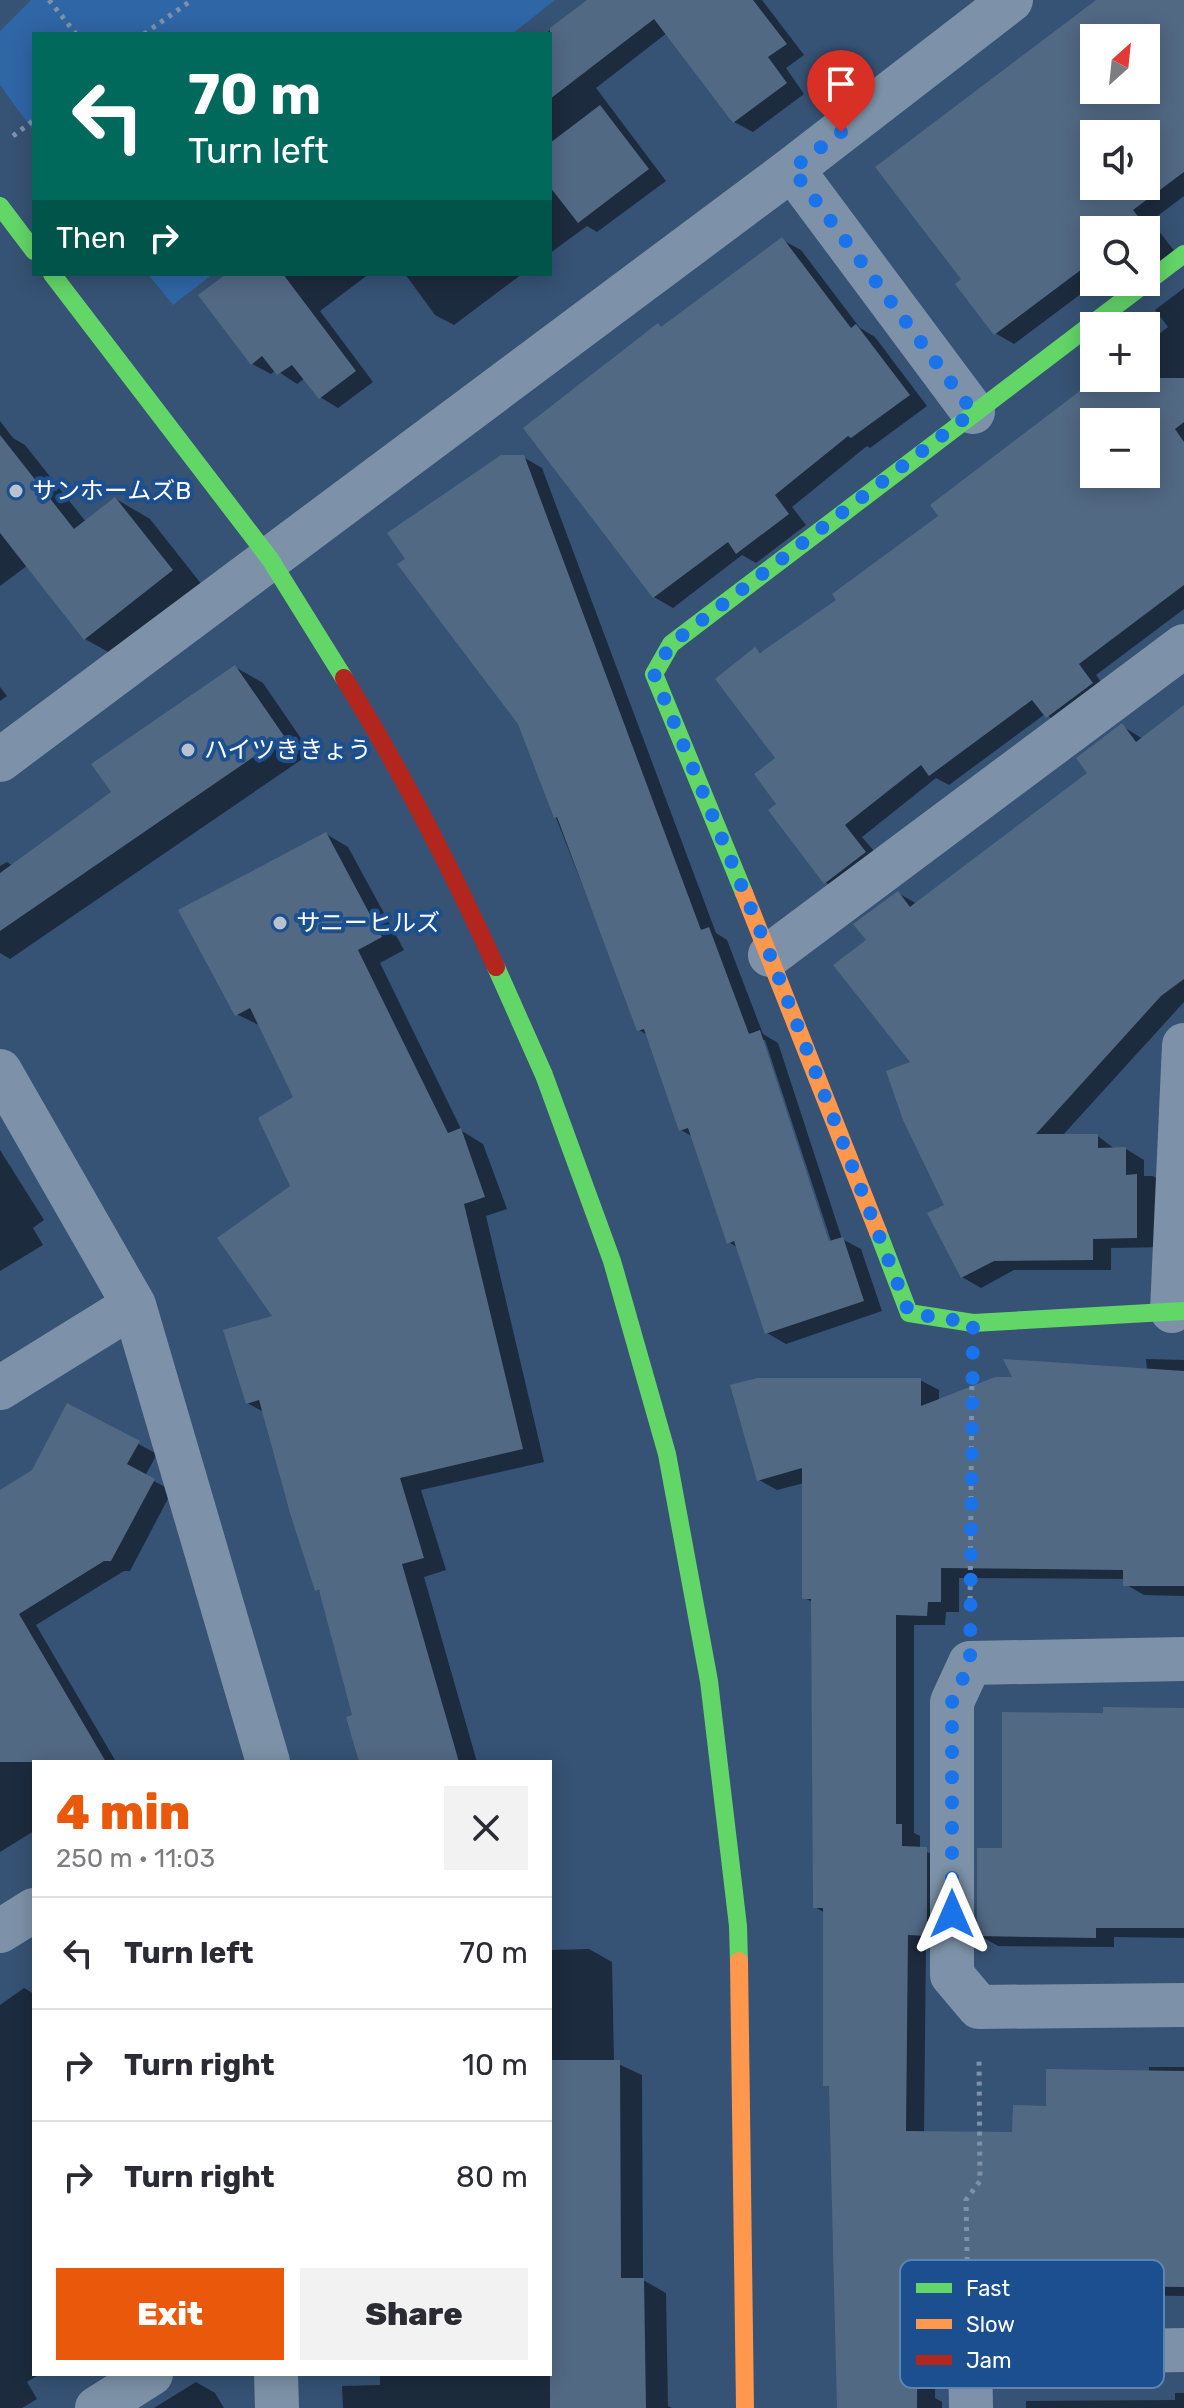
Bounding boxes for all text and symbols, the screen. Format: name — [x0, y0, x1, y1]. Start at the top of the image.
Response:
north arrow — [1080, 24, 1160, 104]
map controls — [1080, 24, 1160, 488]
pin — [807, 50, 875, 132]
text: 70 m — [188, 62, 321, 128]
icon: arrive — [819, 62, 863, 106]
icon: left — [56, 64, 160, 168]
button: sound — [1080, 120, 1160, 200]
text: Turn left — [188, 129, 329, 172]
icon: right — [142, 216, 186, 260]
button: search — [1080, 216, 1160, 296]
text: Then — [56, 220, 126, 256]
button: + — [1080, 312, 1160, 392]
button: − — [1080, 408, 1160, 488]
place label: サンホームズB — [32, 477, 191, 505]
marker: サンホームズB — [7, 482, 25, 500]
place label: ハイツききょう — [204, 736, 372, 764]
marker: ハイツききょう — [179, 741, 197, 759]
place label: サニーヒルズ — [296, 909, 440, 937]
marker: サニーヒルズ — [271, 914, 289, 932]
text: 4 min — [56, 1784, 190, 1841]
button: close — [444, 1786, 528, 1870]
text: 250 m · 11:03 — [56, 1843, 215, 1874]
position arrow — [910, 1872, 994, 1956]
icon: left — [56, 1931, 100, 1975]
text: Turn left — [124, 1935, 254, 1971]
text: 70 m — [460, 1935, 528, 1971]
icon: right — [56, 2043, 100, 2087]
text: Turn right — [124, 2047, 275, 2083]
text: 10 m — [462, 2047, 528, 2083]
icon: right — [56, 2155, 100, 2199]
text: Turn right — [124, 2159, 275, 2195]
text: 80 m — [456, 2159, 528, 2195]
legend — [900, 2260, 1164, 2388]
button: Exit — [56, 2268, 284, 2360]
button: Share — [300, 2268, 528, 2360]
text: Fast — [966, 2275, 1011, 2302]
text: Slow — [966, 2311, 1015, 2338]
text: Jam — [966, 2347, 1012, 2374]

